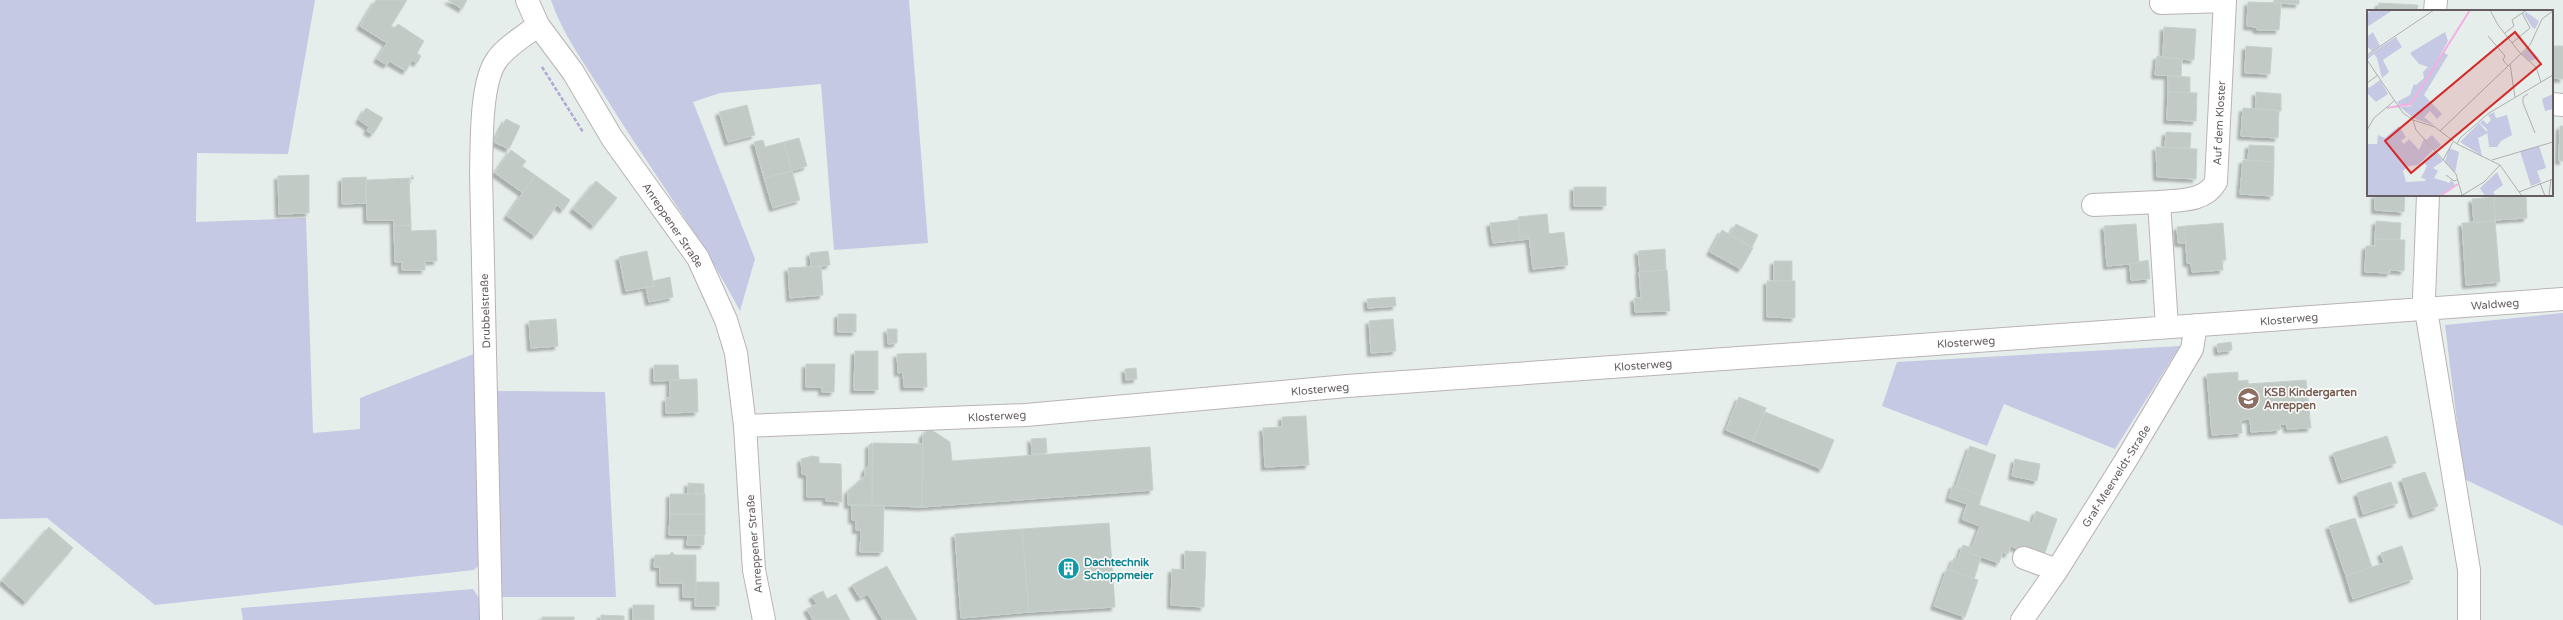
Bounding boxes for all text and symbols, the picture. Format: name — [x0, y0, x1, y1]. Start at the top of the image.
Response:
inset map — [2367, 10, 2553, 196]
street label: Auf dem Kloster — [2211, 80, 2228, 166]
street label: Anreppener Straße — [639, 180, 706, 270]
street label: Drubbelstraße — [478, 273, 493, 349]
street label: Waldweg — [2470, 296, 2520, 313]
street label: Klosterweg — [2259, 310, 2319, 329]
street label: Klosterweg — [1936, 334, 1996, 351]
street label: Klosterweg — [1613, 357, 1673, 374]
street label: Klosterweg — [1290, 380, 1350, 399]
school or university icon: KSB Kindergarten Anreppen — [2236, 385, 2262, 411]
place label: KSB Kindergarten Anreppen — [2264, 386, 2357, 413]
street label: Klosterweg — [968, 408, 1027, 425]
street label: Graf-Meerveldt-Straße — [2080, 423, 2153, 530]
street label: Anreppener Straße — [744, 494, 765, 594]
building icon: Dachtechnik Schoppmeier — [1056, 555, 1082, 581]
place label: Dachtechnik Schoppmeier — [1084, 556, 1154, 583]

